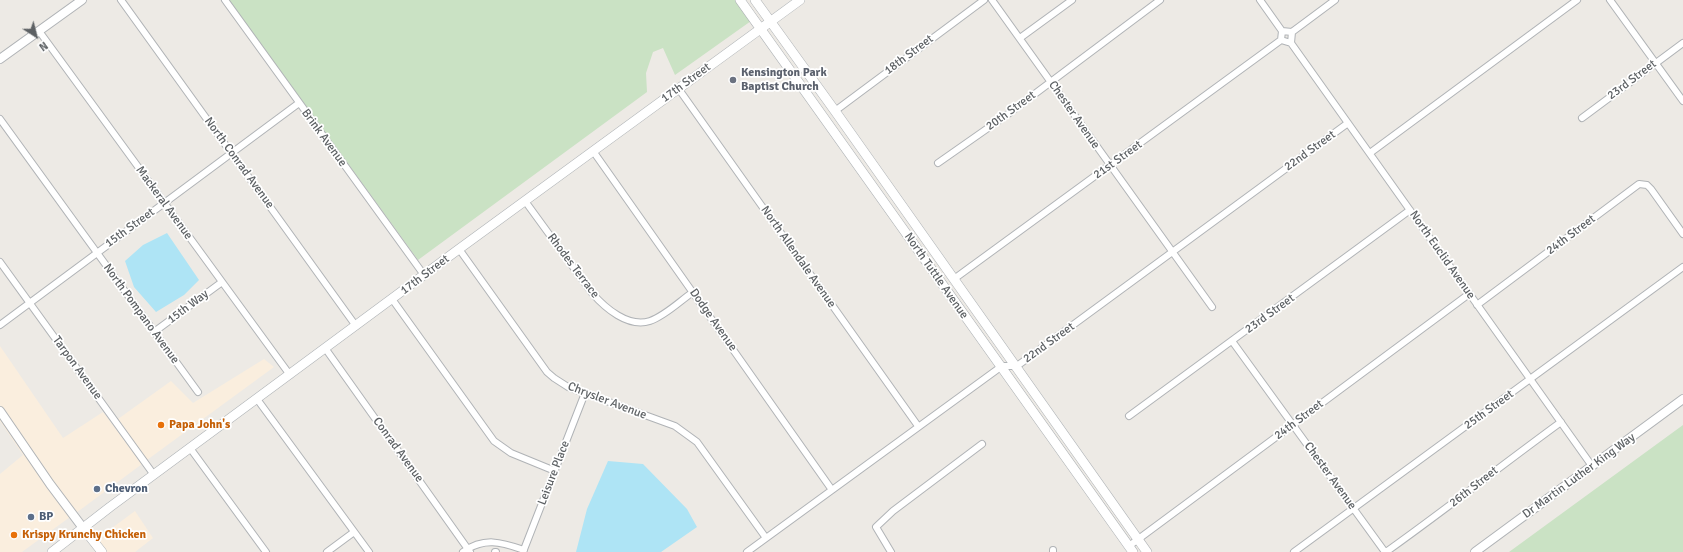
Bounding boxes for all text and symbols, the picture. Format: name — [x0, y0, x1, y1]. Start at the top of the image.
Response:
north arrow — [16, 16, 56, 56]
street label: 18th Street — [882, 32, 936, 78]
text: N — [36, 39, 50, 54]
street label: 23rd Street — [1605, 57, 1659, 103]
street label: 17th Street — [658, 60, 714, 106]
place label: Kensington Park Baptist Church — [741, 66, 827, 94]
marker: Kensington Park Baptist Church — [728, 75, 738, 85]
street label: Chester Avenue — [1045, 78, 1103, 152]
street label: 20th Street — [983, 88, 1039, 134]
street label: Brink Avenue — [298, 106, 350, 170]
street label: North Conrad Avenue — [201, 115, 277, 211]
street label: 22nd Street — [1282, 128, 1338, 174]
street label: 21st Street — [1091, 138, 1145, 182]
street label: Mackeral Avenue — [133, 163, 195, 243]
street label: North Allendale Avenue — [757, 203, 839, 311]
street label: 15th Street — [102, 205, 158, 251]
street label: North Euclid Avenue — [1406, 208, 1478, 302]
street label: 24th Street — [1544, 212, 1598, 258]
street label: North Tuttle Avenue — [901, 230, 971, 322]
street label: Rhodes Terrace — [544, 231, 602, 301]
street label: 17th Street — [398, 252, 452, 298]
street label: North Pompano Avenue — [100, 261, 182, 367]
street label: Dodge Avenue — [686, 286, 740, 354]
street label: 15th Way — [165, 287, 211, 327]
street label: 23rd Street — [1242, 291, 1298, 337]
street label: 22nd Street — [1021, 320, 1077, 366]
street label: Tarpon Avenue — [49, 333, 105, 403]
street label: Chrysler Avenue — [566, 379, 648, 423]
street label: 25th Street — [1461, 387, 1517, 433]
street label: 24th Street — [1272, 397, 1326, 443]
street label: Conrad Avenue — [370, 415, 426, 485]
place label: Papa John's — [169, 418, 230, 432]
marker: Papa John's — [156, 420, 166, 430]
street label: Dr Martin Luther King Way — [1520, 430, 1638, 522]
street label: Leisure Place — [535, 439, 573, 507]
street label: Chester Avenue — [1301, 440, 1359, 512]
street label: 26th Street — [1447, 464, 1501, 510]
place label: Chevron — [105, 482, 148, 496]
marker: Chevron — [92, 484, 102, 494]
place label: BP — [39, 510, 53, 524]
marker: BP — [26, 512, 36, 522]
place label: Krispy Krunchy Chicken — [22, 528, 146, 542]
marker: Krispy Krunchy Chicken — [9, 530, 19, 540]

